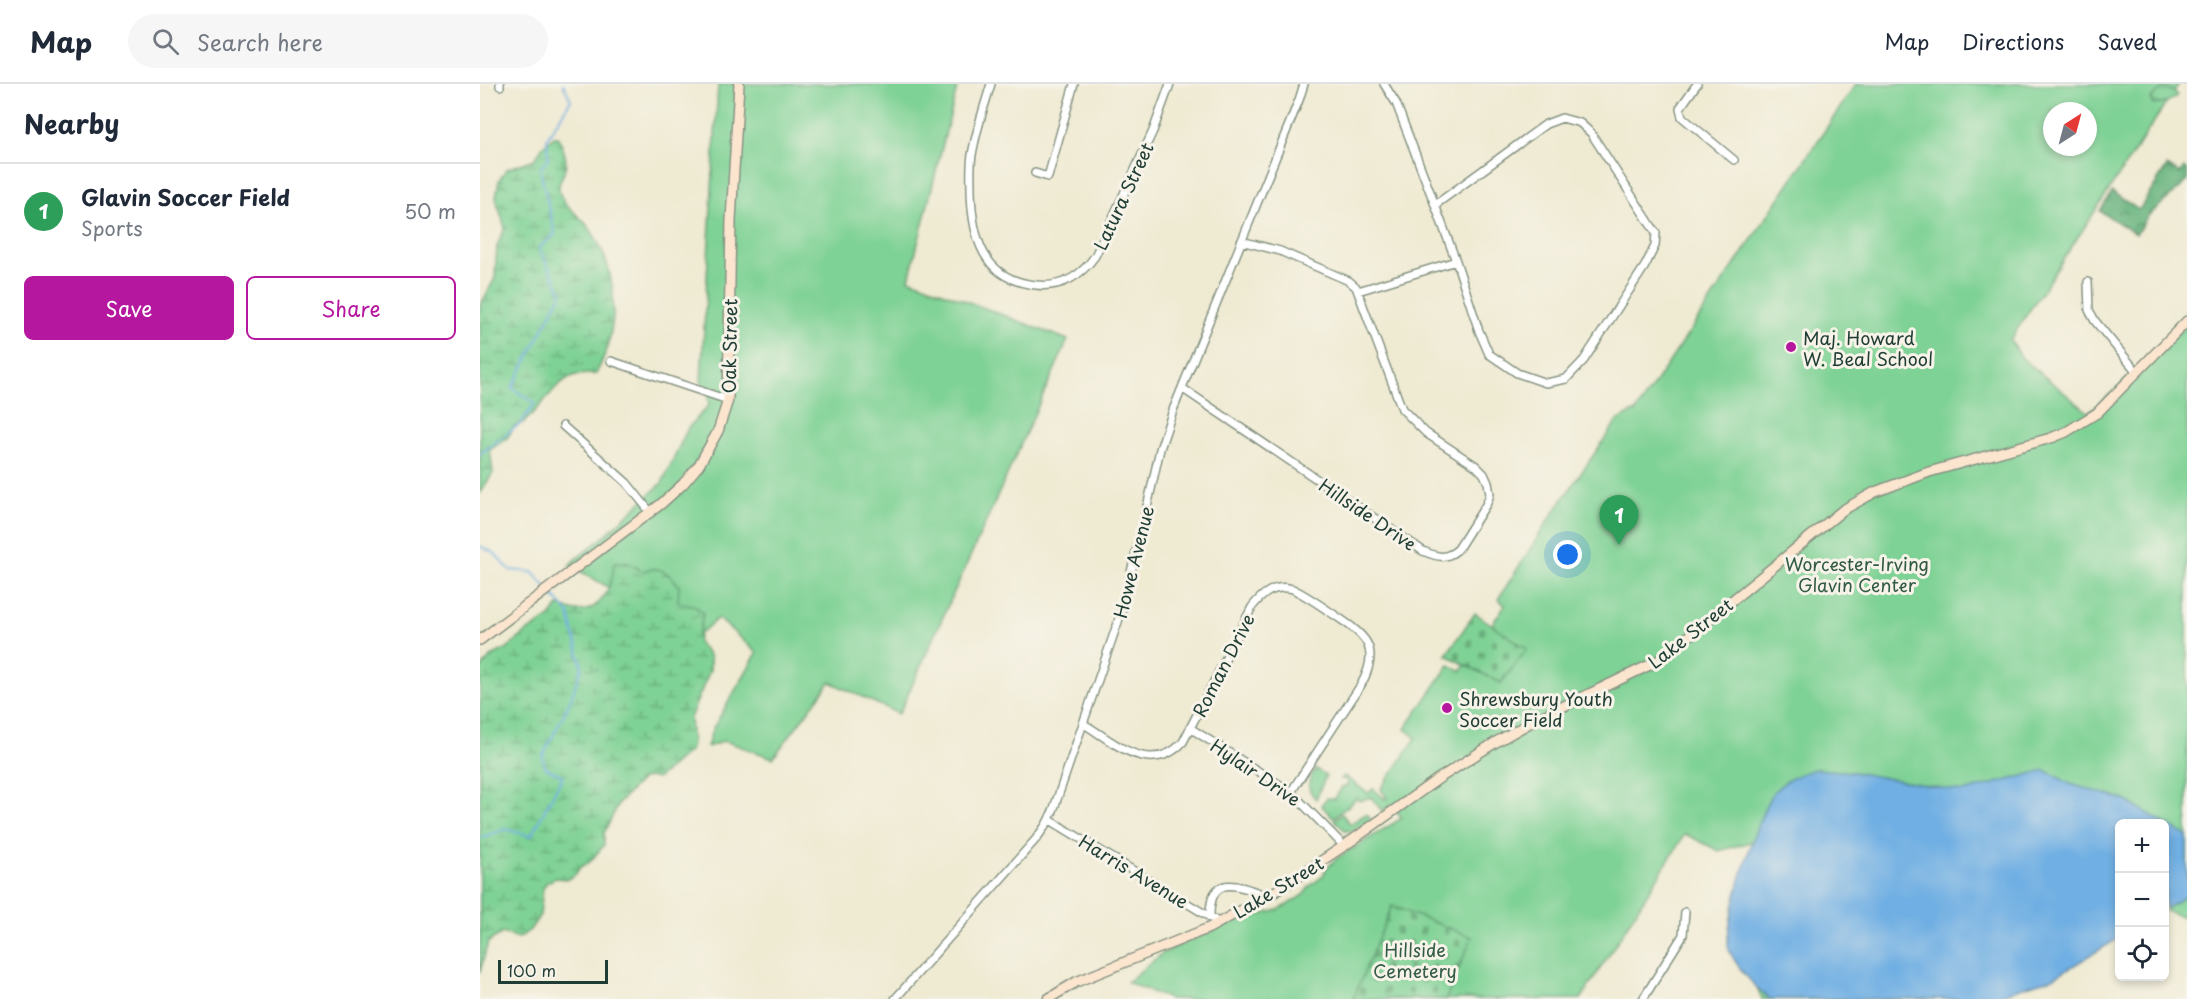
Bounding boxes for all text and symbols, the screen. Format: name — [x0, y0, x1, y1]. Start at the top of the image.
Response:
search box — [128, 14, 548, 68]
text: Map — [30, 20, 92, 63]
icon: search — [149, 25, 182, 58]
text: Search here — [197, 25, 323, 58]
text: Map — [1884, 25, 1929, 57]
text: Directions — [1962, 25, 2064, 57]
text: Saved — [2097, 25, 2157, 57]
north arrow — [2043, 102, 2097, 156]
text: Nearby — [24, 104, 119, 143]
street label: Latura Street — [1086, 138, 1160, 254]
text: Glavin Soccer Field — [81, 180, 290, 213]
text: 1 — [39, 196, 48, 226]
text: 50 m — [404, 196, 456, 226]
text: Sports — [81, 213, 143, 243]
button: Save — [24, 276, 234, 340]
button: Share — [246, 276, 456, 340]
street label: Oak Street — [715, 298, 743, 394]
place label: Maj. Howard W. Beal School — [1803, 324, 1933, 372]
marker: Maj. Howard W. Beal School — [1784, 340, 1798, 354]
street label: Hillside Drive — [1314, 471, 1422, 557]
pin: 1 — [1600, 496, 1638, 545]
street label: Howe Avenue — [1106, 503, 1160, 621]
your location — [1553, 540, 1582, 569]
park label: Worcester-Irving Glavin Center — [1785, 550, 1929, 598]
street label: Lake Street — [1642, 591, 1738, 675]
street label: Roman Drive — [1185, 609, 1261, 721]
place label: Shrewsbury Youth Soccer Field — [1459, 685, 1613, 733]
marker: Shrewsbury Youth Soccer Field — [1440, 701, 1454, 715]
street label: Hylair Drive — [1205, 732, 1307, 812]
map controls — [2115, 819, 2169, 981]
button: + — [2115, 819, 2169, 873]
street label: Harris Avenue — [1074, 828, 1194, 915]
street label: Lake Street — [1228, 849, 1328, 925]
button: − — [2115, 873, 2169, 927]
button: locate — [2115, 927, 2169, 981]
park label: Hillside Cemetery — [1373, 936, 1457, 984]
scale bar — [498, 957, 608, 984]
text: 100 m — [507, 958, 556, 982]

